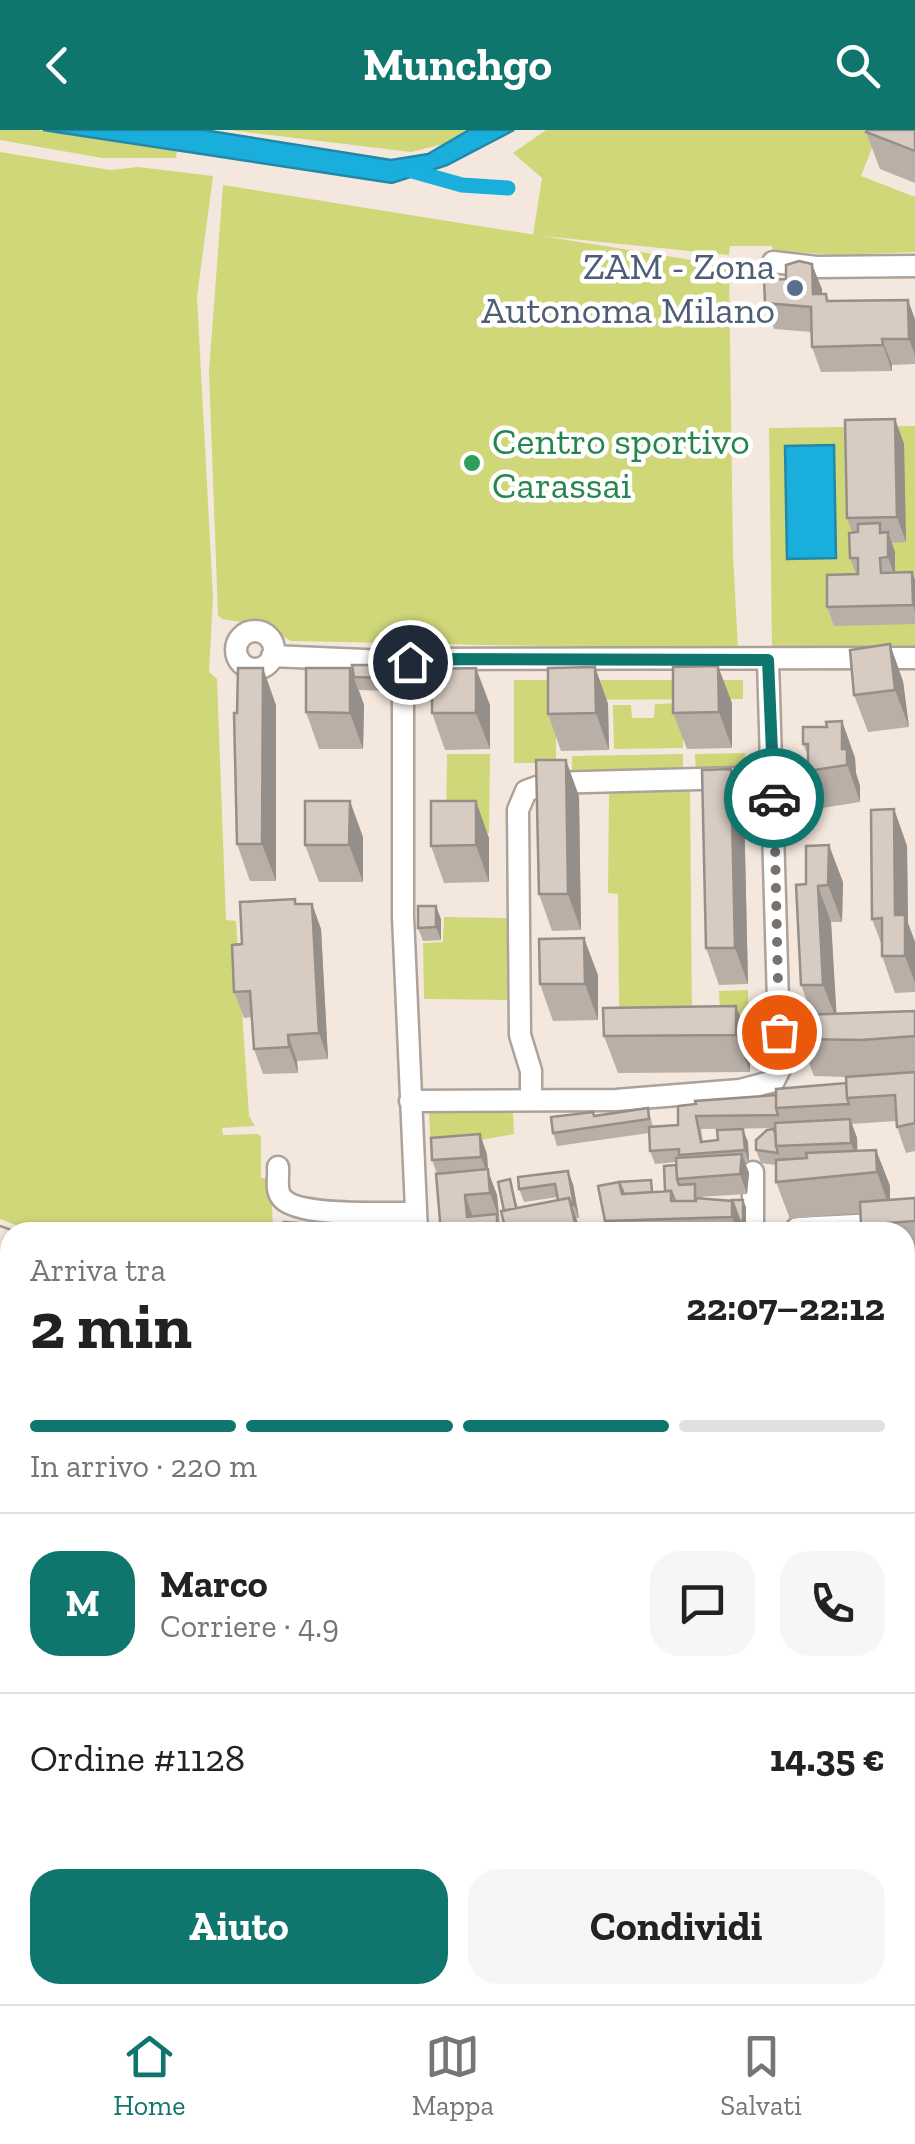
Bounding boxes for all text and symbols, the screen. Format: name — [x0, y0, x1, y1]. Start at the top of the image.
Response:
icon: back — [30, 38, 85, 93]
text: Munchgo — [363, 38, 552, 92]
icon: search — [830, 38, 885, 93]
place label: ZAM - Zona Autonoma Milano — [481, 243, 775, 333]
marker: ZAM - Zona Autonoma Milano — [784, 277, 806, 299]
place label: Centro sportivo Carassai — [492, 418, 750, 508]
marker: Centro sportivo Carassai — [461, 452, 483, 474]
pin — [368, 620, 453, 705]
icon: home — [383, 635, 438, 690]
courier — [724, 748, 824, 848]
icon: car — [747, 771, 802, 826]
pin — [737, 990, 822, 1075]
icon: bag — [752, 1005, 807, 1060]
text: Arriva tra — [30, 1251, 166, 1289]
text: 22:07–22:12 — [686, 1284, 885, 1330]
text: 2 min — [30, 1287, 192, 1365]
text: In arrivo · 220 m — [30, 1447, 257, 1485]
button: chat — [650, 1551, 755, 1656]
button: phone — [780, 1551, 885, 1656]
text: Marco — [160, 1561, 268, 1607]
text: M — [65, 1580, 100, 1626]
text: Corriere · 4.9 — [160, 1607, 339, 1645]
text: Ordine #1128 — [30, 1735, 245, 1781]
text: 14.35 € — [770, 1735, 885, 1781]
button: Aiuto — [30, 1869, 448, 1984]
button: Condividi — [468, 1869, 885, 1984]
tab: Home — [113, 2029, 185, 2122]
tab: Mappa — [412, 2029, 494, 2122]
tab: Salvati — [720, 2029, 802, 2122]

